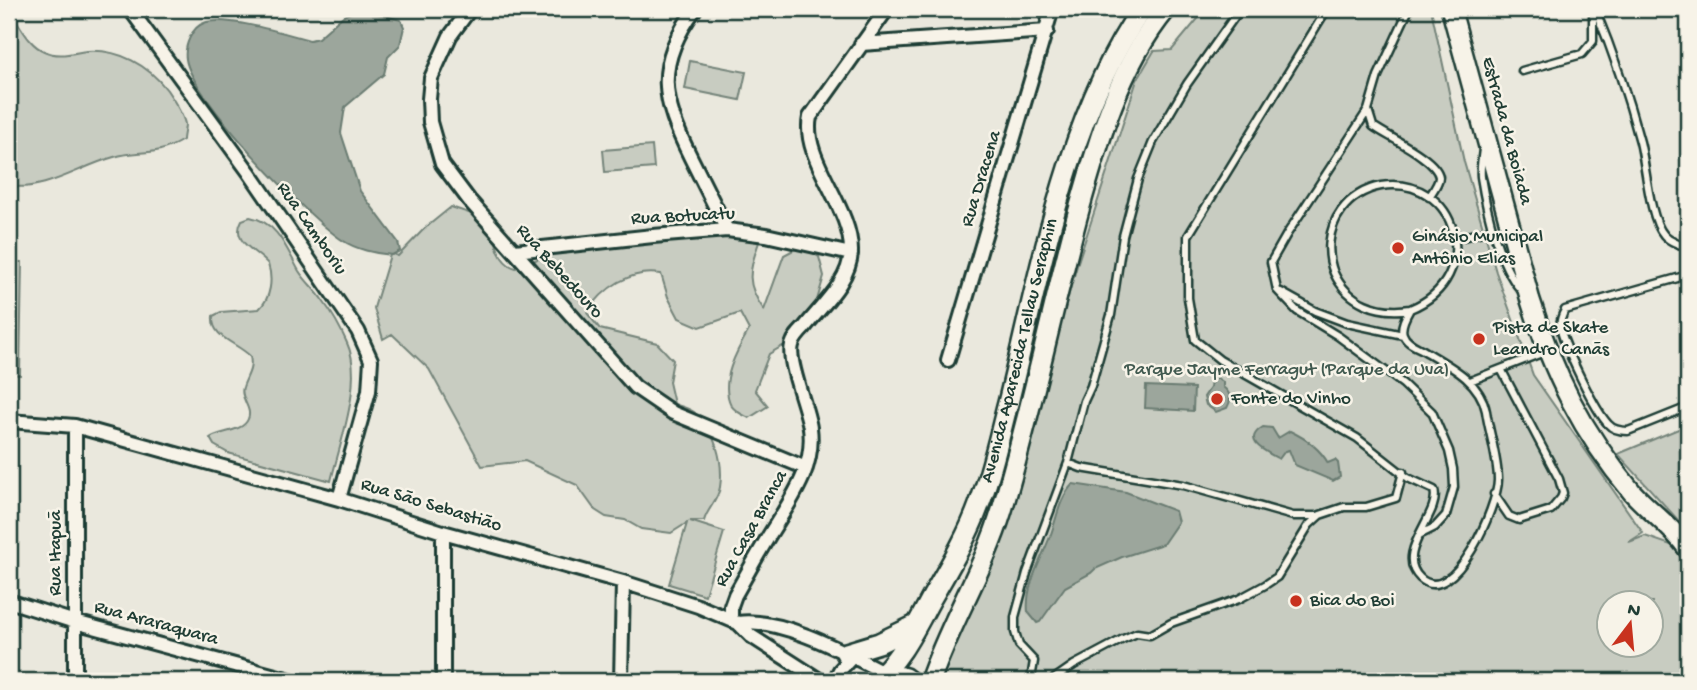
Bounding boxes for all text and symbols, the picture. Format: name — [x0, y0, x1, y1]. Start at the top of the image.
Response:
street label: Estrada da Boiada — [1475, 55, 1537, 209]
street label: Rua Dracena — [956, 127, 1008, 230]
street label: Rua Camboriu — [271, 178, 351, 280]
street label: Rua Botucatu — [631, 203, 736, 231]
street label: Avenida Aparecida Tellau Seraphin — [976, 216, 1064, 486]
street label: Rua Bebedouro — [510, 220, 608, 324]
place label: Ginásio Municipal Antônio Elias — [1412, 226, 1543, 271]
marker: Ginásio Municipal Antônio Elias — [1390, 240, 1406, 256]
place label: Pista de Skate Leandro Canãs — [1492, 317, 1610, 362]
marker: Pista de Skate Leandro Canãs — [1471, 331, 1487, 347]
park label: Parque Jayme Ferragut (Parque da Uva) — [1124, 359, 1449, 382]
place label: Fonte do Vinho — [1230, 388, 1351, 411]
marker: Fonte do Vinho — [1209, 391, 1225, 407]
street label: Rua Casa Branca — [710, 465, 794, 591]
street label: Rua São Sebastião — [358, 474, 504, 538]
street label: Rua Itapuã — [45, 509, 68, 596]
north arrow — [1596, 588, 1666, 658]
place label: Bica do Boi — [1309, 590, 1395, 613]
marker: Bica do Boi — [1288, 593, 1304, 609]
street label: Rua Araraquara — [91, 596, 222, 652]
text: N — [1625, 598, 1643, 624]

